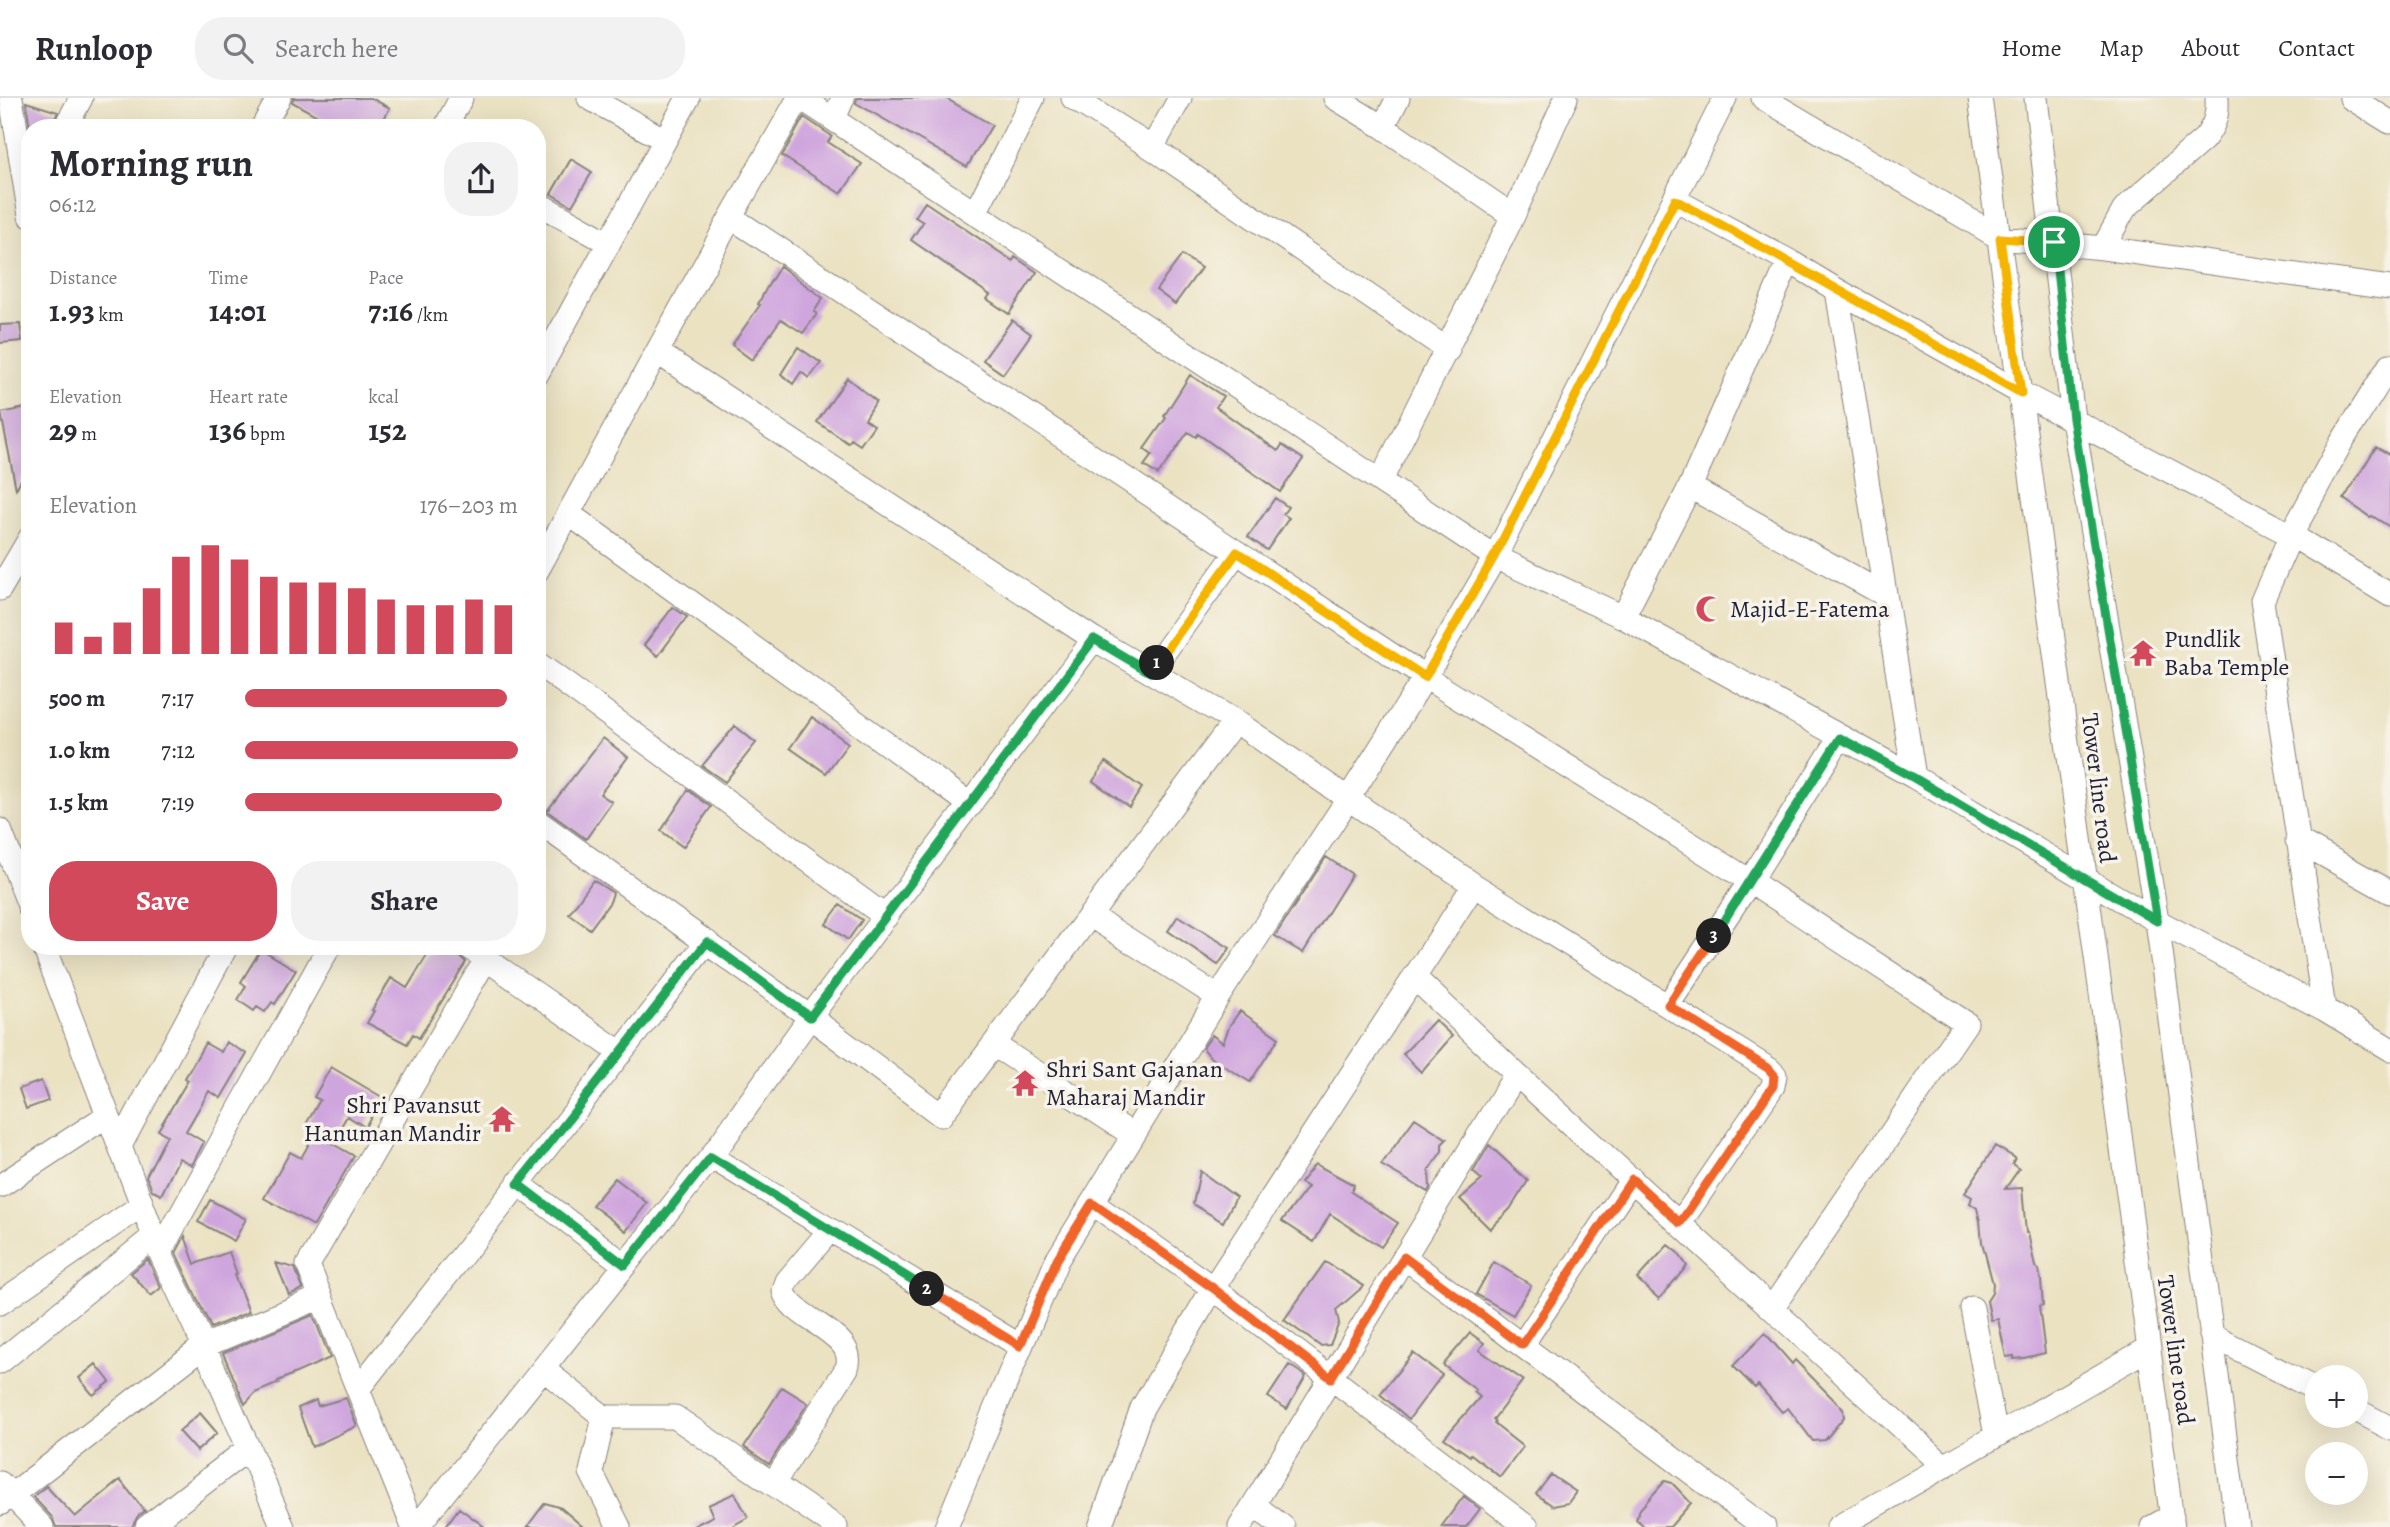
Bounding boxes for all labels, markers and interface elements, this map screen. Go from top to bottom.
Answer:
search box [195,17,685,80]
text: Runloop [35,26,153,71]
icon: search [219,29,257,67]
text: Search here [275,31,398,66]
text: Home [2001,32,2062,64]
text: Map [2100,32,2144,64]
text: About [2182,32,2240,64]
text: Contact [2278,32,2355,64]
text: Morning run [49,137,253,189]
button: share [444,142,518,216]
text: 06:12 [49,189,96,220]
pin [2024,212,2084,272]
icon: arrive [2035,223,2073,261]
text: Distance [49,265,117,291]
text: Time [209,265,248,291]
text: Pace [368,265,404,291]
text: 1.93 [49,291,95,331]
text: 14:01 [209,291,266,331]
text: 7:16 [368,291,413,331]
text: km [95,302,124,328]
text: /km [413,302,448,328]
text: Elevation [49,384,122,410]
text: Heart rate [209,384,288,410]
text: kcal [368,384,399,410]
text: 29 [49,410,77,450]
text: 136 [209,410,246,450]
text: 152 [368,410,406,450]
text: m [77,421,97,447]
text: bpm [246,421,286,447]
text: Elevation [49,490,137,521]
text: 176–203 m [419,490,518,521]
place label: Majid-E-Fatema [1730,593,1890,625]
mosque icon: Majid-E-Fatema [1694,594,1724,624]
place label: Pundlik Baba Temple [2164,623,2289,683]
temple icon: Pundlik Baba Temple [2128,638,2158,668]
pin: 1 [1140,646,1174,680]
text: 1 [1153,649,1160,675]
text: 500 m [49,683,105,714]
text: 7:17 [161,683,194,714]
street label: Tower line road [2074,711,2124,865]
text: 1.0 km [49,735,110,766]
text: 7:12 [161,735,195,766]
text: 1.5 km [49,787,109,818]
text: 7:19 [161,787,194,818]
button: Save [49,861,277,941]
button: Share [291,861,518,941]
pin: 3 [1696,918,1732,954]
text: 3 [1709,922,1718,948]
place label: Shri Sant Gajanan Maharaj Mandir [1046,1053,1223,1113]
temple icon: Shri Sant Gajanan Maharaj Mandir [1010,1068,1040,1098]
place label: Shri Pavansut Hanuman Mandir [304,1089,481,1149]
temple icon: Shri Pavansut Hanuman Mandir [487,1104,517,1134]
pin: 2 [909,1272,944,1306]
street label: Tower line road [2150,1273,2202,1427]
text: 2 [922,1275,931,1301]
map controls [2305,1365,2368,1505]
button: + [2305,1365,2368,1428]
button: − [2305,1442,2368,1505]

